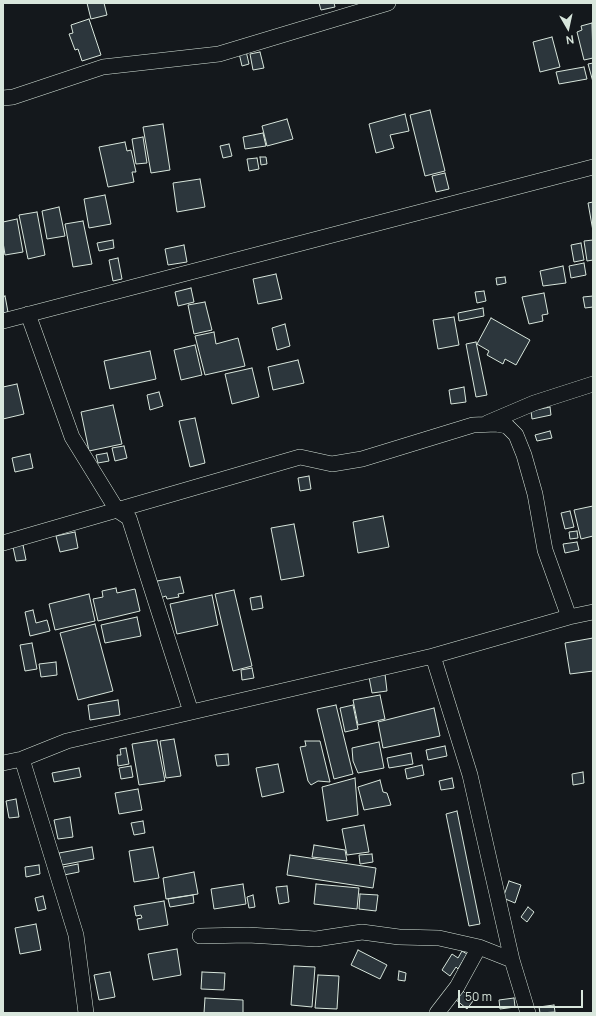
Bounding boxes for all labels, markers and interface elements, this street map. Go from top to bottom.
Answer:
north arrow [548,8,588,48]
text: N [565,32,575,48]
scale bar [460,982,585,1008]
text: 50 m [465,988,492,1005]

